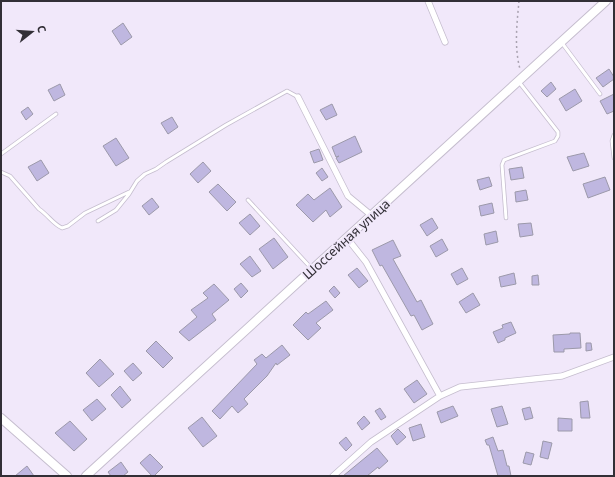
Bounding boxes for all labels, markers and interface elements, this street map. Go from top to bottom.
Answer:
north arrow [12,12,52,52]
text: С [34,23,50,35]
street label: Шоссейная улица [298,195,394,283]

